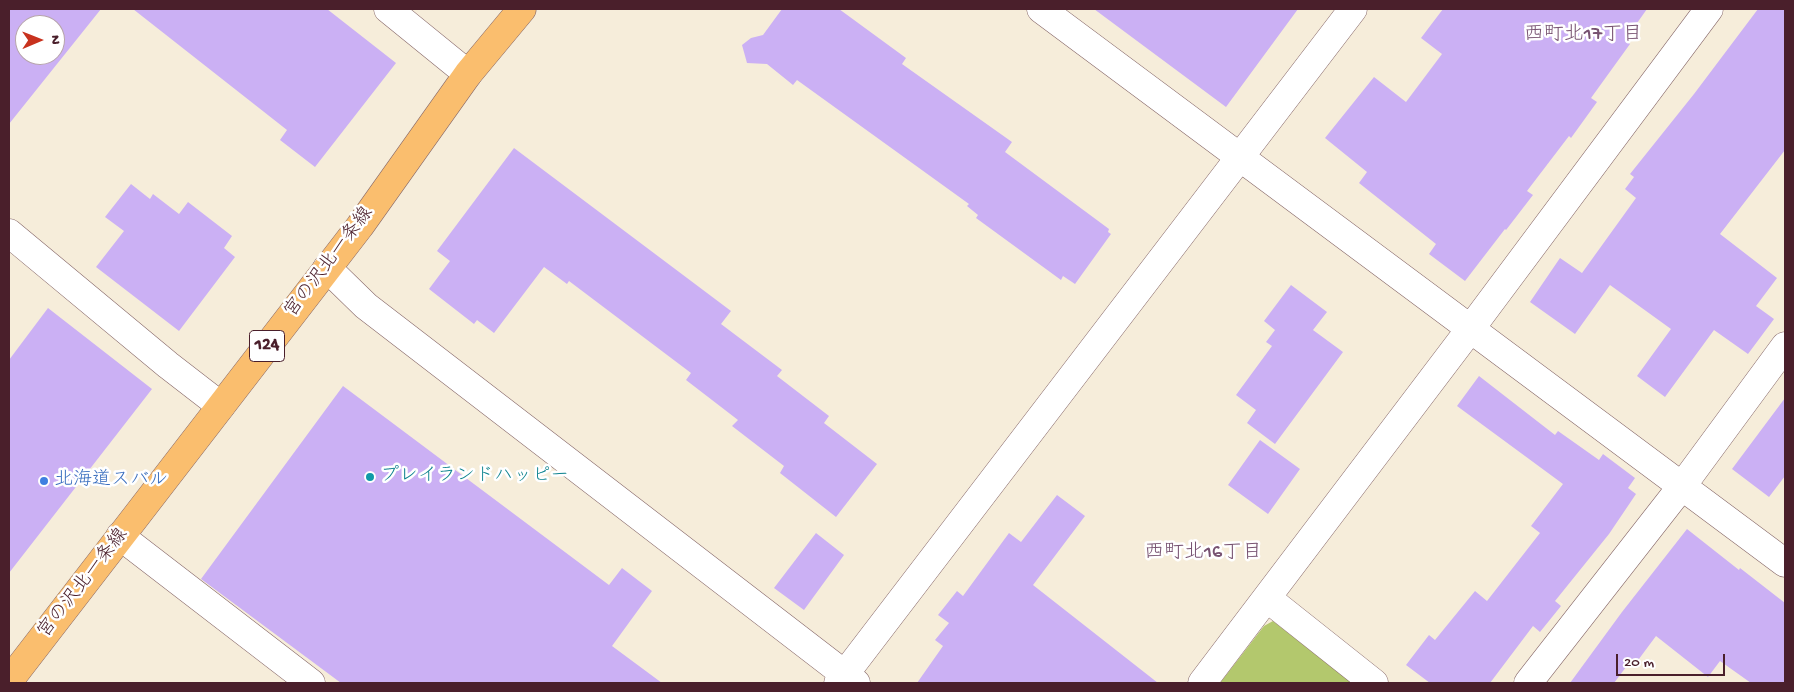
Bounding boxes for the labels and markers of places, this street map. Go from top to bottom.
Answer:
place label: プレイランドハッピー [380,466,569,488]
place label: 北海道スバル [54,470,168,492]
marker: プレイランドハッピー [364,471,376,483]
marker: 北海道スバル [38,475,50,487]

